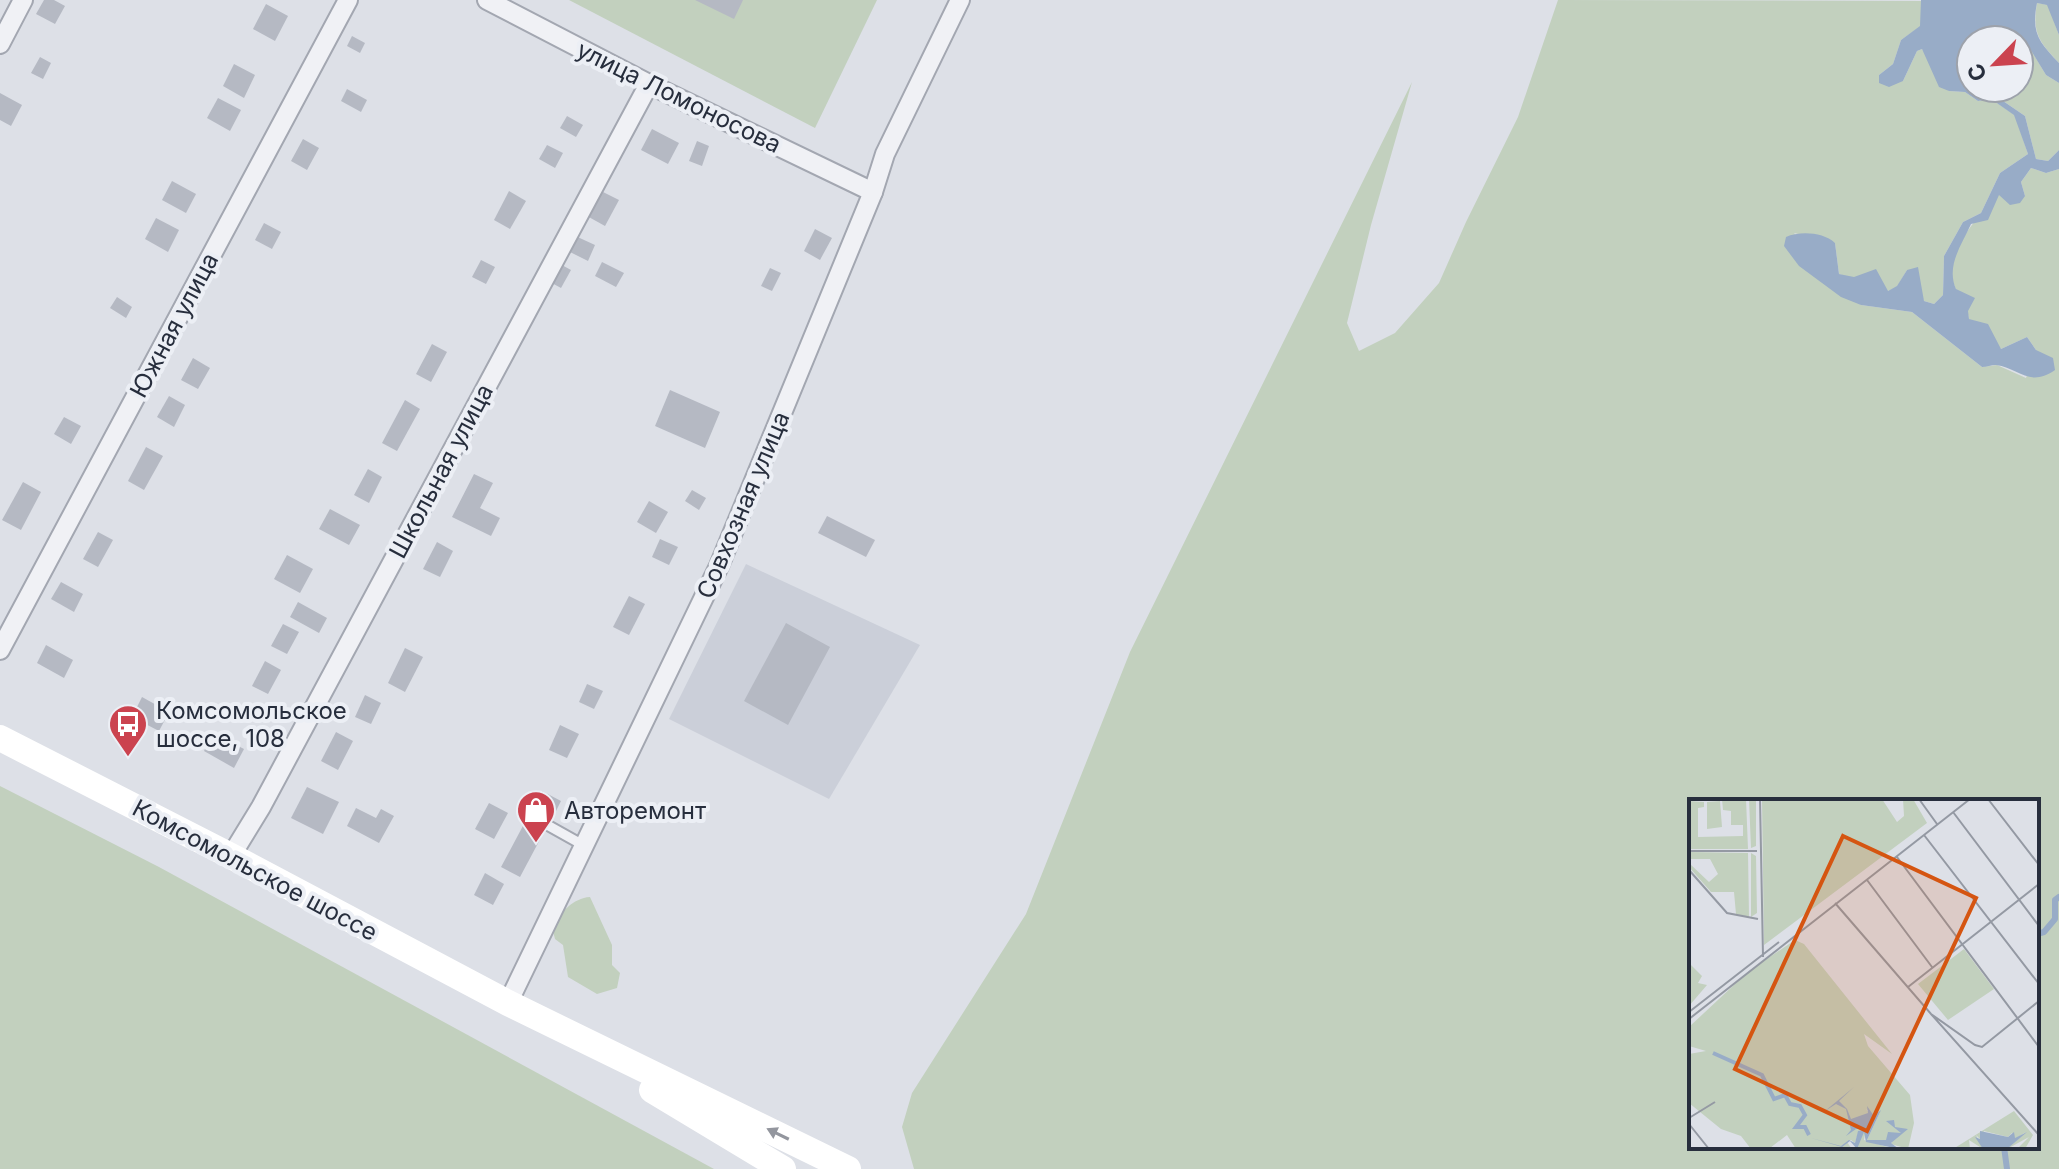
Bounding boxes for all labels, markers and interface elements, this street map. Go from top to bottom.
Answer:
north arrow [1955,24,2035,104]
street label: улица Ломоносова [572,35,786,159]
text: С [1962,60,1992,85]
street label: Южная улица [124,248,224,402]
street label: Школьная улица [383,379,499,563]
street label: Совхозная улица [691,407,795,603]
place label: Комсомольское шоссе, 108 [156,696,347,753]
bus stop icon: Комсомольское шоссе, 108 [107,703,149,758]
shop icon: Авторемонт [515,789,557,844]
street label: Комсомольское шоссе [128,793,382,947]
place label: Авторемонт [564,796,706,825]
inset map [1689,799,2039,1149]
one-way arrow [767,1127,790,1141]

